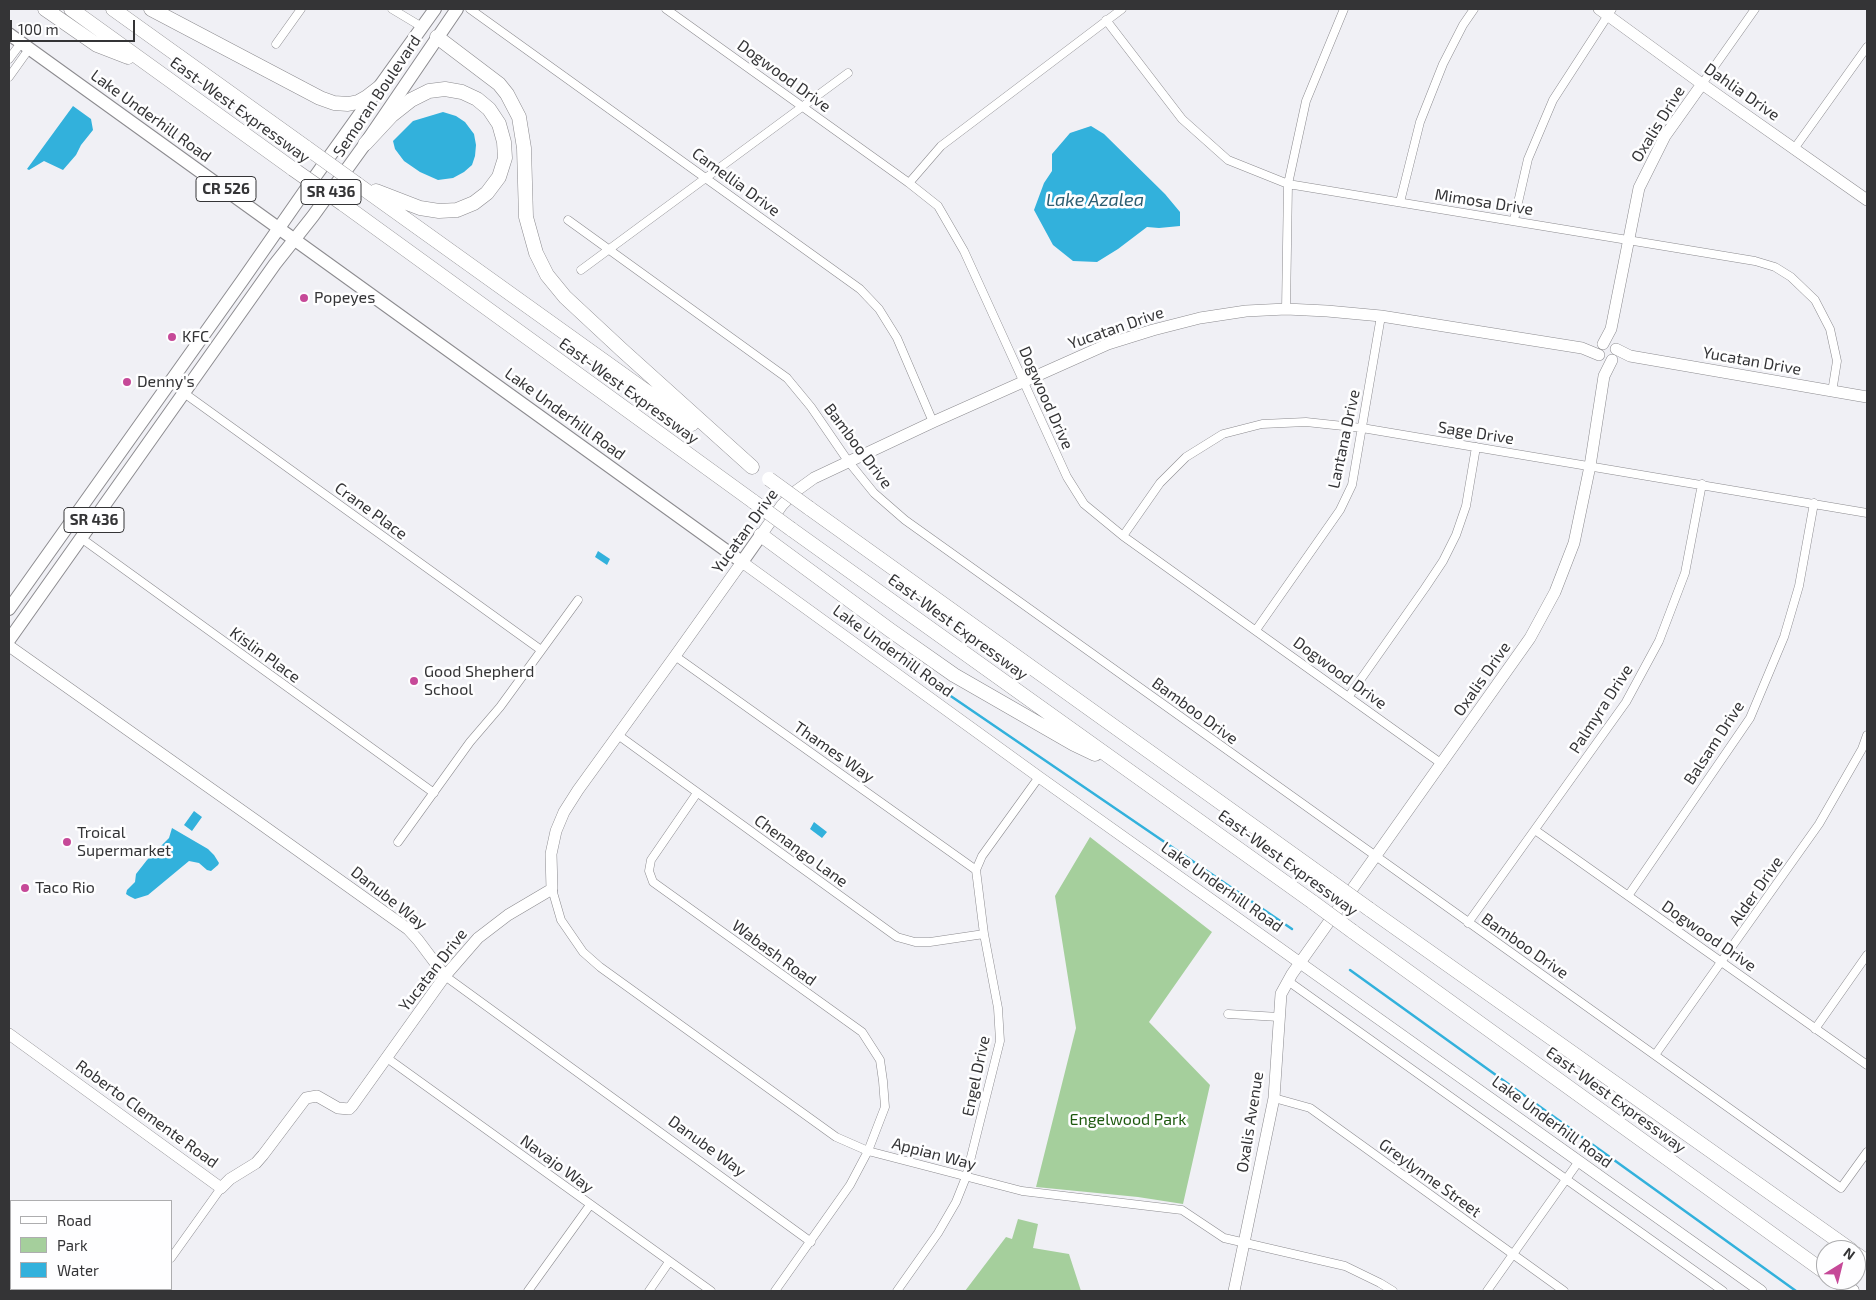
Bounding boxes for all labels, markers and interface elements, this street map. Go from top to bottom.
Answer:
scale bar [12,10,138,42]
text: 100 m [18,20,59,38]
street label: Semoran Boulevard [329,31,425,161]
street label: Dogwood Drive [734,36,834,116]
street label: East-West Expressway [166,53,314,167]
street label: Dahlia Drive [1701,59,1783,125]
street label: Lake Underhill Road [87,66,215,166]
street label: Oxalis Drive [1627,82,1689,166]
street label: Camellia Drive [688,144,784,220]
road number: CR 526 [196,176,256,202]
road number: SR 436 [301,180,361,204]
street label: Mimosa Drive [1433,185,1535,219]
water label: Lake Azalea [1046,189,1144,211]
place label: Popeyes [314,288,375,308]
marker: Popeyes [298,292,310,304]
street label: Yucatan Drive [1066,303,1166,353]
place label: KFC [182,327,209,347]
marker: KFC [166,331,178,343]
street label: East-West Expressway [555,334,703,448]
street label: Yucatan Drive [1701,343,1803,379]
street label: Dogwood Drive [1015,344,1077,452]
street label: Lake Underhill Road [501,364,629,464]
place label: Denny's [137,372,195,392]
marker: Denny's [121,376,133,388]
street label: Lantana Drive [1324,388,1364,490]
street label: Bamboo Drive [820,400,896,492]
street label: Sage Drive [1437,418,1515,448]
street label: Crane Place [331,478,411,544]
street label: Yucatan Drive [708,485,782,577]
road number: SR 436 [64,508,124,532]
street label: East-West Expressway [884,570,1032,684]
street label: Lake Underhill Road [829,601,957,701]
street label: Kislin Place [226,623,304,687]
street label: Dogwood Drive [1290,633,1390,713]
street label: Oxalis Drive [1449,638,1515,720]
street label: Palmyra Drive [1565,661,1637,757]
place label: Good Shepherd School [424,662,534,700]
street label: Bamboo Drive [1148,673,1242,749]
marker: Good Shepherd School [408,675,420,687]
street label: Balsam Drive [1680,698,1748,788]
street label: Thames Way [790,717,878,787]
street label: East-West Expressway [1214,806,1362,920]
street label: Chenango Lane [751,811,851,891]
place label: Troical Supermarket [77,823,171,861]
marker: Troical Supermarket [61,836,73,848]
street label: Lake Underhill Road [1157,838,1287,936]
street label: Alder Drive [1725,853,1787,929]
street label: Danube Way [347,862,431,934]
place label: Taco Rio [35,878,95,898]
marker: Taco Rio [19,882,31,894]
street label: Dogwood Drive [1658,896,1760,976]
street label: Bamboo Drive [1478,909,1572,983]
street label: Wabash Road [728,916,820,990]
street label: Yucatan Drive [395,925,471,1015]
street label: Engel Drive [958,1034,994,1118]
street label: East-West Expressway [1542,1043,1690,1157]
street label: Roberto Clemente Road [72,1056,222,1172]
street label: Oxalis Avenue [1233,1070,1267,1174]
street label: Lake Underhill Road [1488,1072,1616,1172]
park label: Engelwood Park [1069,1110,1187,1130]
street label: Danube Way [664,1111,750,1181]
street label: Navajo Way [517,1131,597,1197]
street label: Appian Way [890,1134,978,1174]
street label: Greylynne Street [1375,1135,1485,1221]
legend [10,1200,172,1290]
text: Road [57,1211,92,1229]
text: Park [57,1236,88,1254]
north arrow [1816,1240,1866,1290]
text: N [1840,1243,1859,1263]
text: Water [57,1261,99,1279]

